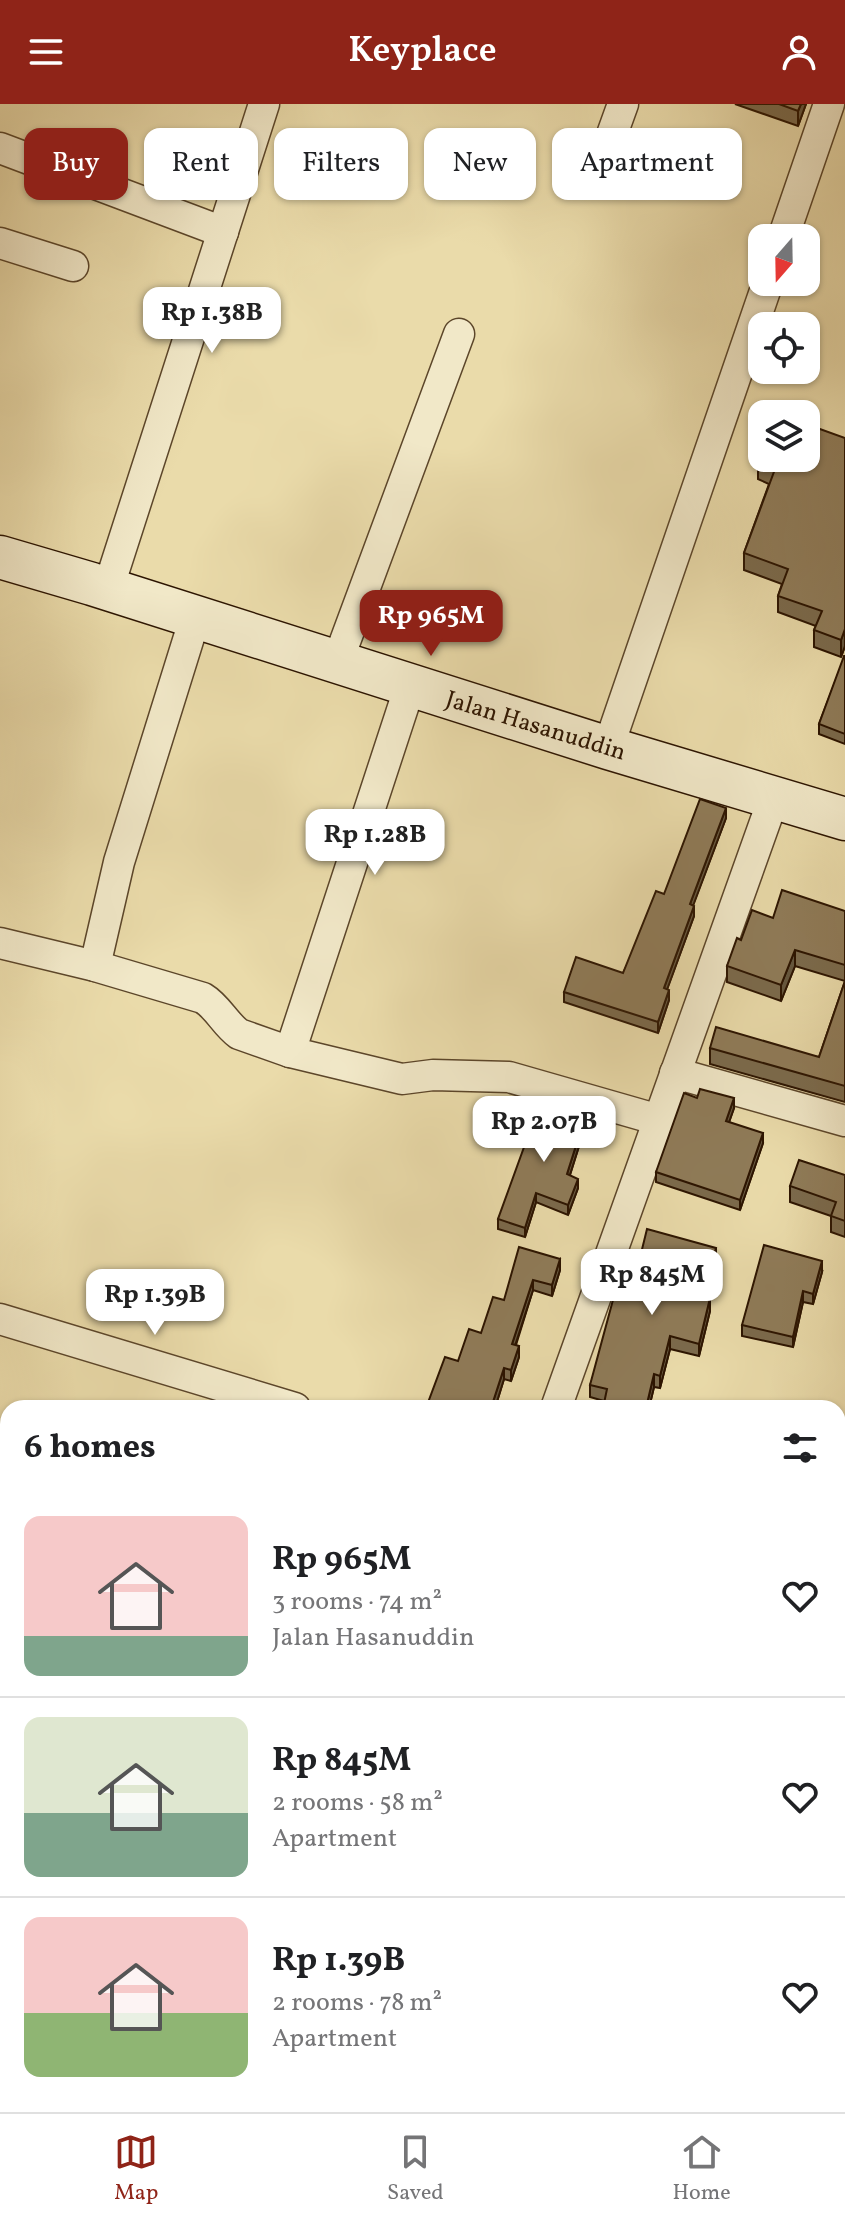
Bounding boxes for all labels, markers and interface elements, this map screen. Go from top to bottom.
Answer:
text: Keyplace [348,27,497,77]
icon: menu [24,30,68,74]
icon: person [777,30,821,74]
chip: Buy [24,128,128,200]
chip: Rent [144,128,258,200]
chip: Filters [274,128,408,200]
chip: New [424,128,536,200]
chip: Apartment [552,128,742,200]
north arrow [748,224,820,296]
map controls [748,224,820,472]
pin: Rp 1.38B [129,287,295,355]
text: Rp 1.38B [161,295,263,331]
button: locate [748,312,820,384]
button: layers [748,400,820,472]
pin: Rp 965M [357,590,505,658]
text: Rp 965M [378,598,484,634]
street label: Jalan Hasanuddin [441,683,630,770]
pin: Rp 1.28B [292,809,458,877]
text: Rp 1.28B [324,817,426,853]
pin: Rp 2.07B [461,1096,627,1164]
text: Rp 2.07B [491,1104,597,1140]
pin: Rp 845M [578,1249,726,1317]
text: Rp 845M [599,1257,705,1293]
pin: Rp 1.39B [72,1269,238,1337]
text: Rp 1.39B [104,1277,206,1313]
text: 6 homes [24,1425,156,1472]
icon: filters [778,1426,822,1470]
text: Rp 965M [272,1537,411,1584]
icon: home [88,1548,184,1644]
icon: heart [778,1574,822,1618]
text: 3 rooms · 74 m² [272,1584,442,1620]
text: Jalan Hasanuddin [272,1620,474,1656]
text: Rp 845M [272,1738,411,1785]
icon: home [88,1749,184,1845]
icon: heart [778,1775,822,1819]
text: 2 rooms · 58 m² [272,1785,443,1821]
text: Apartment [272,1821,397,1857]
text: Rp 1.39B [272,1938,405,1985]
icon: home [88,1949,184,2045]
icon: heart [778,1975,822,2019]
text: 2 rooms · 78 m² [272,1985,442,2021]
text: Apartment [272,2021,397,2057]
tab: Map [114,2130,158,2209]
tab: Saved [387,2130,444,2209]
tab: Home [672,2130,731,2209]

